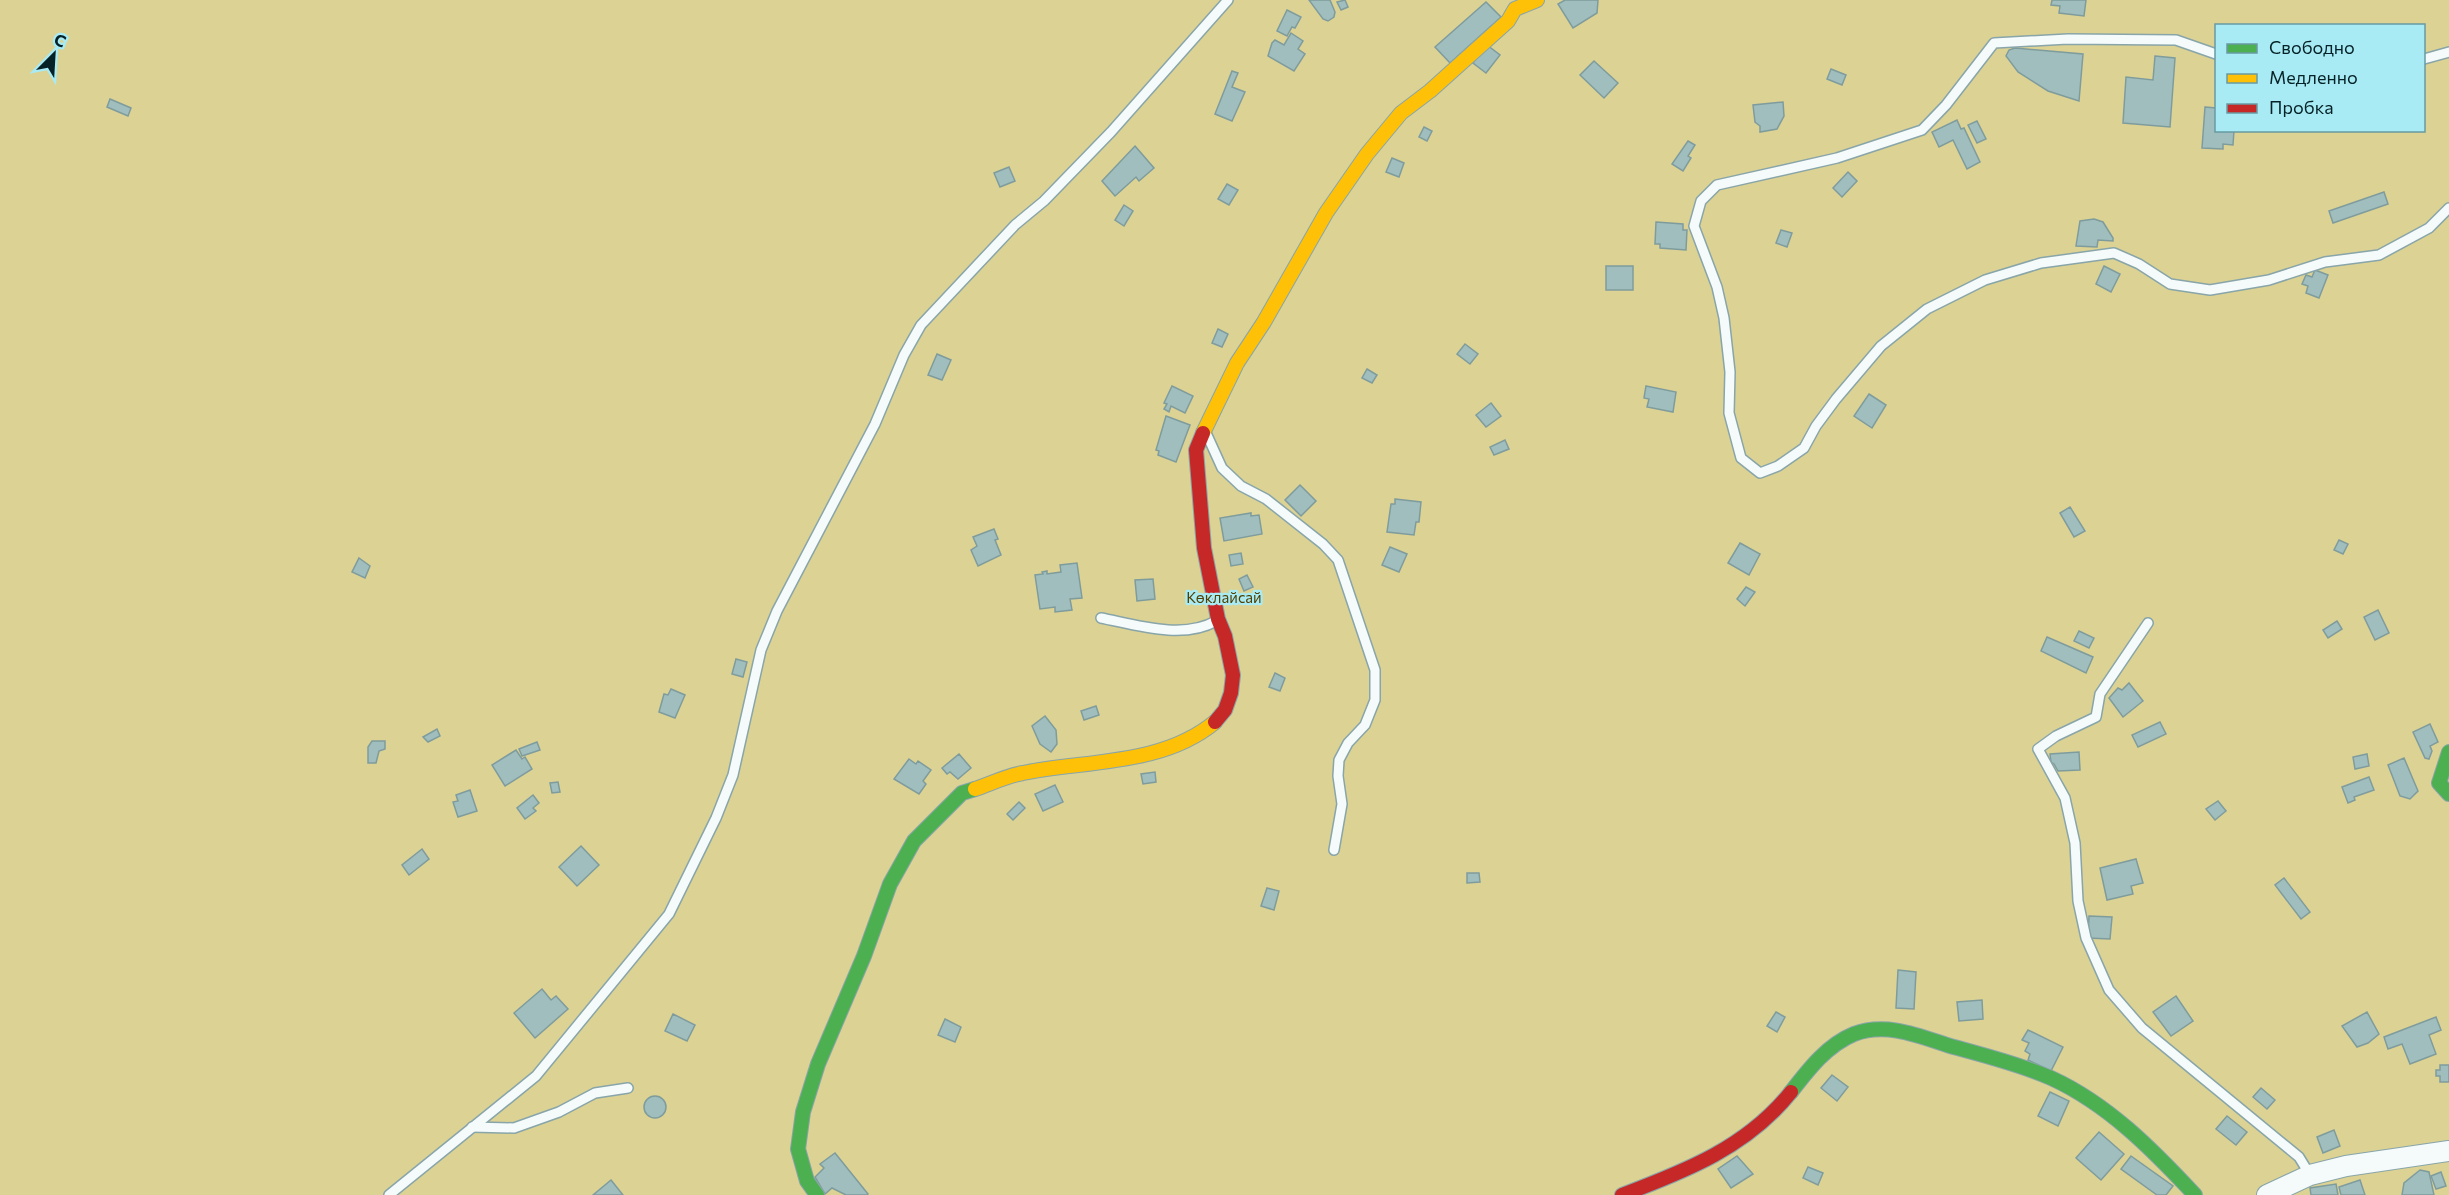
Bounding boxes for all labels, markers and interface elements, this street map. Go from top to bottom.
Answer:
north arrow [24,24,84,84]
legend [2215,24,2425,132]
text: С [51,29,69,51]
text: Свободно [2269,36,2355,58]
text: Медленно [2269,66,2358,88]
text: Пробка [2269,96,2334,118]
park label: Көклайсай [1186,588,1262,606]

